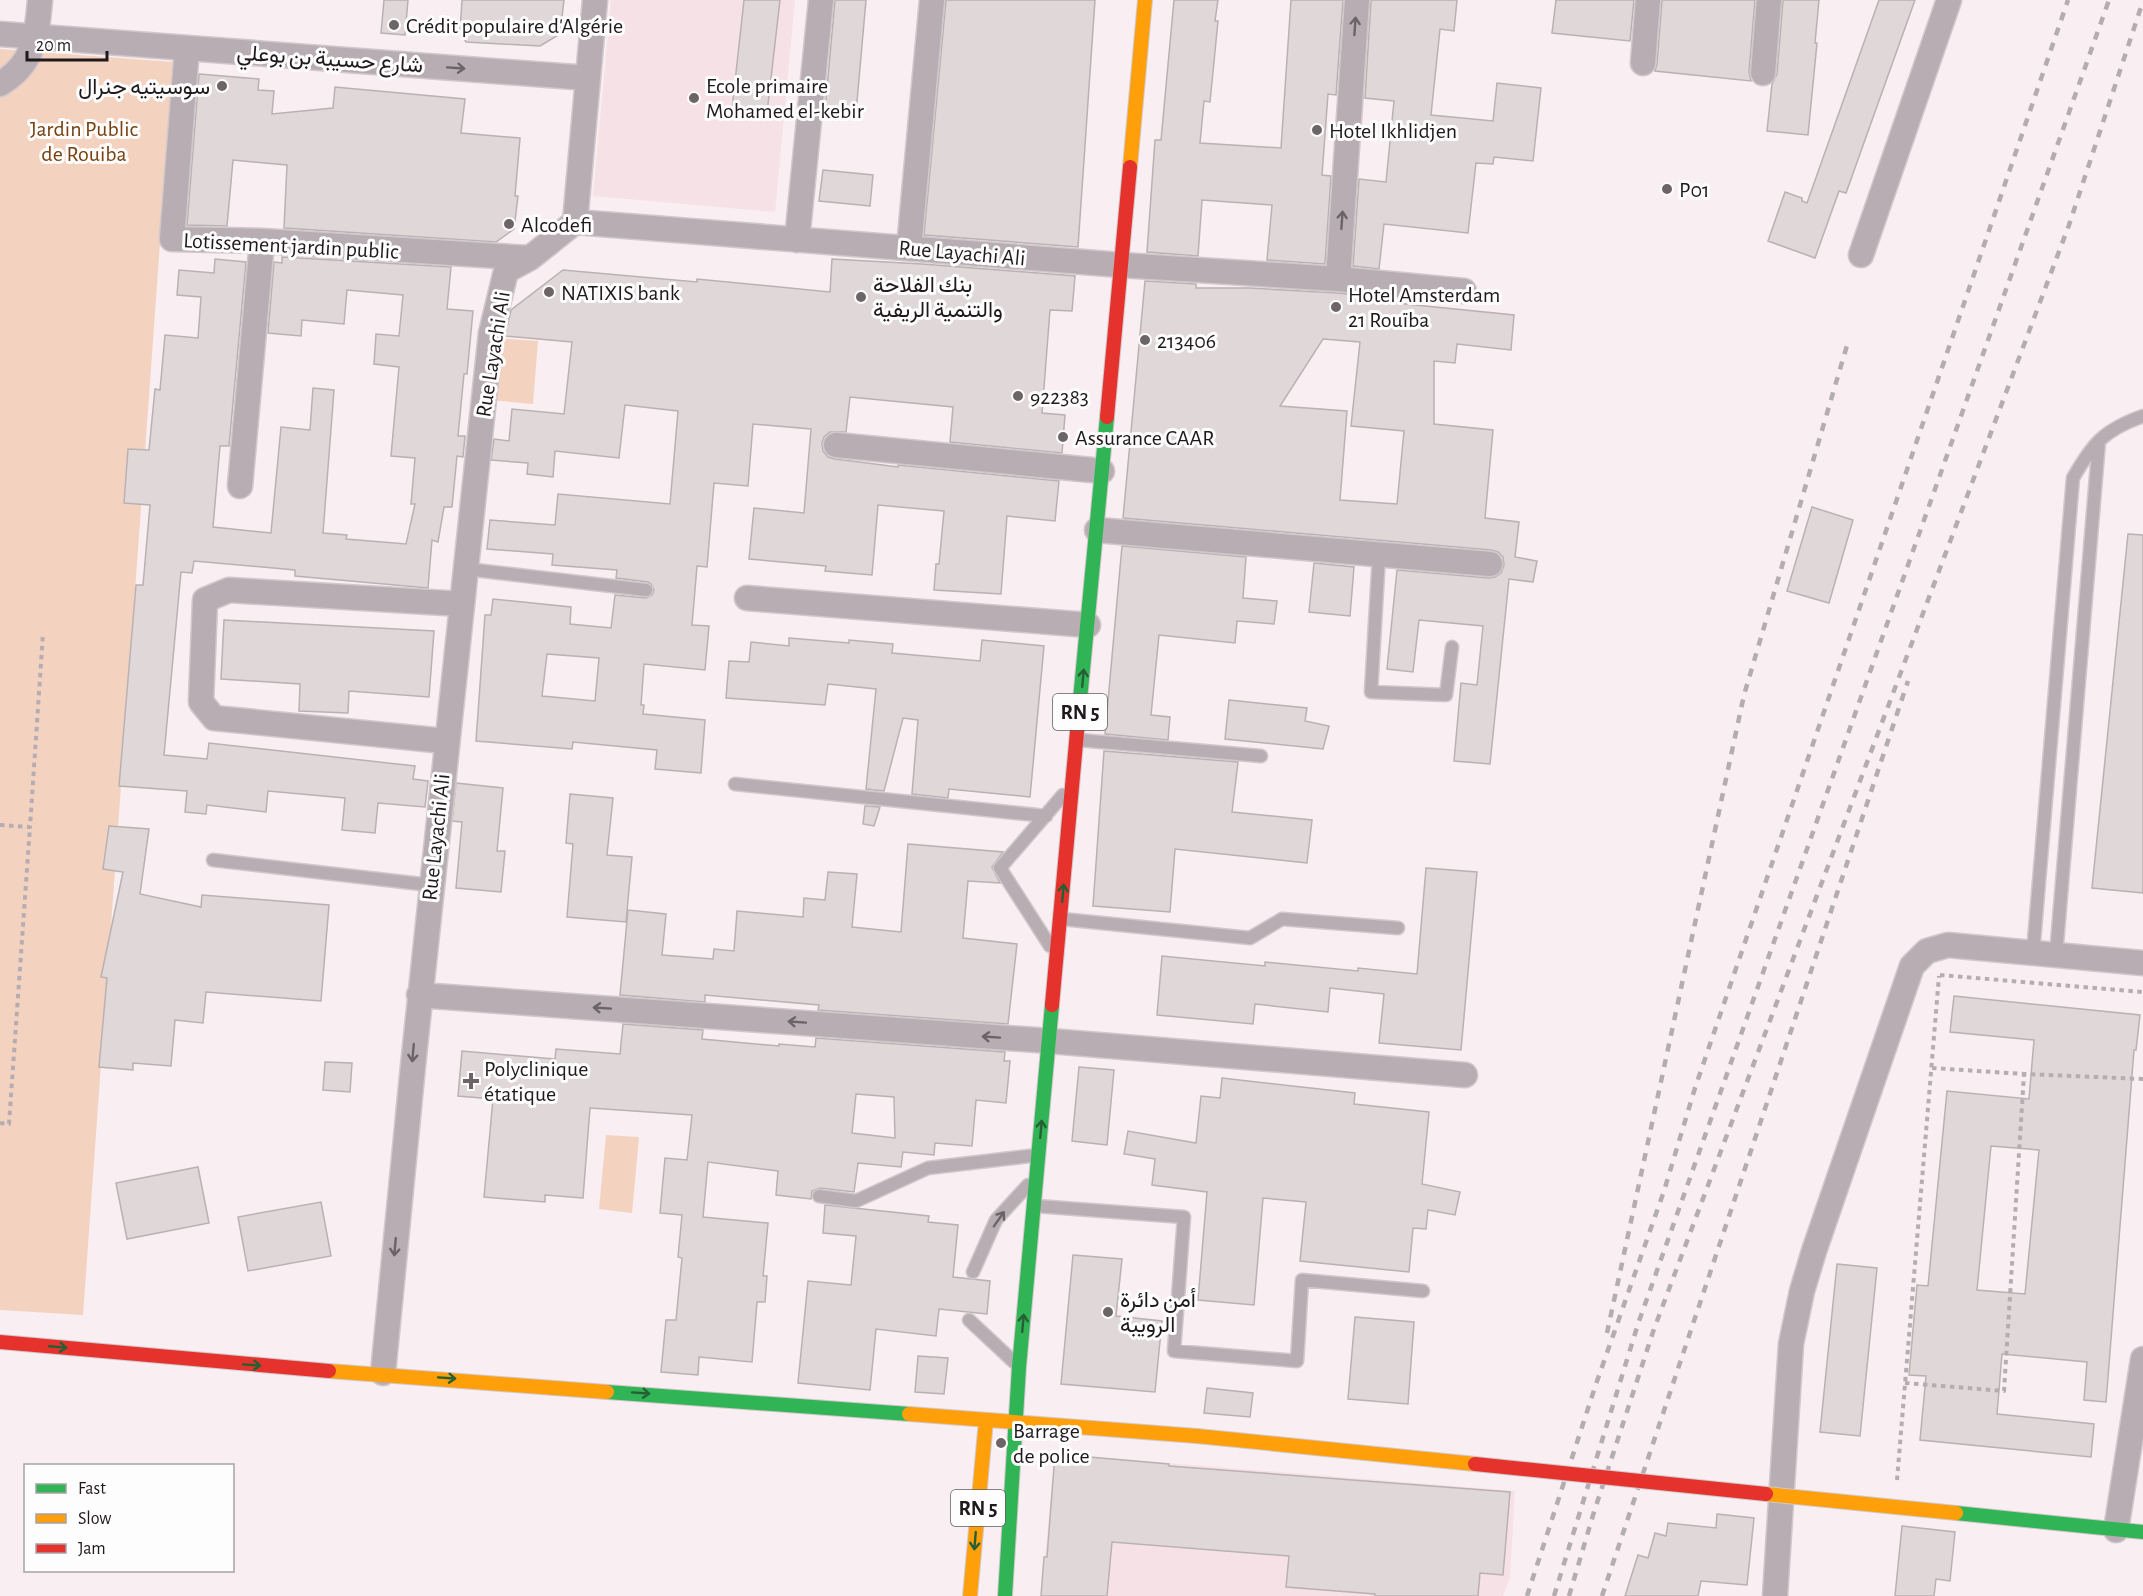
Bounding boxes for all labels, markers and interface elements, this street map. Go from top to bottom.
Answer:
place label: Crédit populaire d'Algérie [406,15,623,37]
one-way arrow [1350,16,1361,36]
marker: Crédit populaire d'Algérie [387,18,401,32]
scale bar [27,24,106,62]
text: 20 m [36,37,71,55]
street label: شارع حسيبة بن بوعلي [235,42,424,83]
one-way arrow [446,63,466,74]
place label: Ecole primaire Mohamed el-kebir [706,75,864,122]
place label: سوسيتيه جنرال [78,76,210,100]
marker: سوسيتيه جنرال [215,79,229,93]
marker: Ecole primaire Mohamed el-kebir [687,91,701,105]
park label: Jardin Public de Rouiba [30,118,139,165]
place label: Hotel Ikhlidjen [1329,120,1457,142]
marker: Hotel Ikhlidjen [1310,123,1324,137]
place label: P01 [1679,179,1710,201]
marker: P01 [1660,182,1674,196]
one-way arrow [1336,211,1347,231]
place label: Alcodefi [521,214,592,236]
marker: Alcodefi [502,217,516,231]
street label: Lotissement jardin public [183,229,400,263]
street label: Rue Layachi Ali [898,236,1026,270]
place label: بنك الفلاحة والتنمية الريفية [873,274,1003,323]
place label: NATIXIS bank [561,282,680,304]
place label: Hotel Amsterdam 21 Rouïba [1348,284,1500,331]
marker: NATIXIS bank [542,285,556,299]
street label: Rue Layachi Ali [472,290,514,419]
marker: بنك الفلاحة والتنمية الريفية [854,290,868,304]
marker: Hotel Amsterdam 21 Rouïba [1329,300,1343,314]
place label: 213406 [1157,330,1216,352]
marker: 213406 [1138,333,1152,347]
place label: 922383 [1030,386,1089,408]
marker: 922383 [1011,389,1025,403]
place label: Assurance CAAR [1075,427,1215,449]
marker: Assurance CAAR [1056,430,1070,444]
one-way arrow [1078,669,1089,688]
road number: RN 5 [1053,694,1107,730]
street label: Rue Layachi Ali [418,773,454,902]
one-way arrow [1058,884,1069,904]
one-way arrow [593,1003,613,1014]
one-way arrow [787,1017,807,1028]
one-way arrow [982,1031,1002,1042]
one-way arrow [407,1043,418,1063]
place label: Polyclinique étatique [484,1058,588,1105]
marker: Polyclinique étatique [462,1072,480,1090]
one-way arrow [1036,1120,1047,1140]
one-way arrow [993,1212,1005,1228]
one-way arrow [389,1237,400,1257]
place label: أمن دائرة الرويبة [1120,1288,1196,1338]
marker: أمن دائرة الرويبة [1101,1305,1115,1319]
one-way arrow [1018,1314,1029,1334]
one-way arrow [48,1342,68,1353]
one-way arrow [242,1359,262,1370]
one-way arrow [437,1373,456,1384]
one-way arrow [631,1388,651,1399]
place label: Barrage de police [1013,1420,1090,1467]
marker: Barrage de police [994,1436,1008,1450]
legend [24,1464,234,1572]
text: Fast [78,1480,106,1498]
road number: RN 5 [951,1490,1005,1526]
text: Slow [78,1510,111,1528]
one-way arrow [969,1530,980,1550]
text: Jam [78,1540,106,1558]

